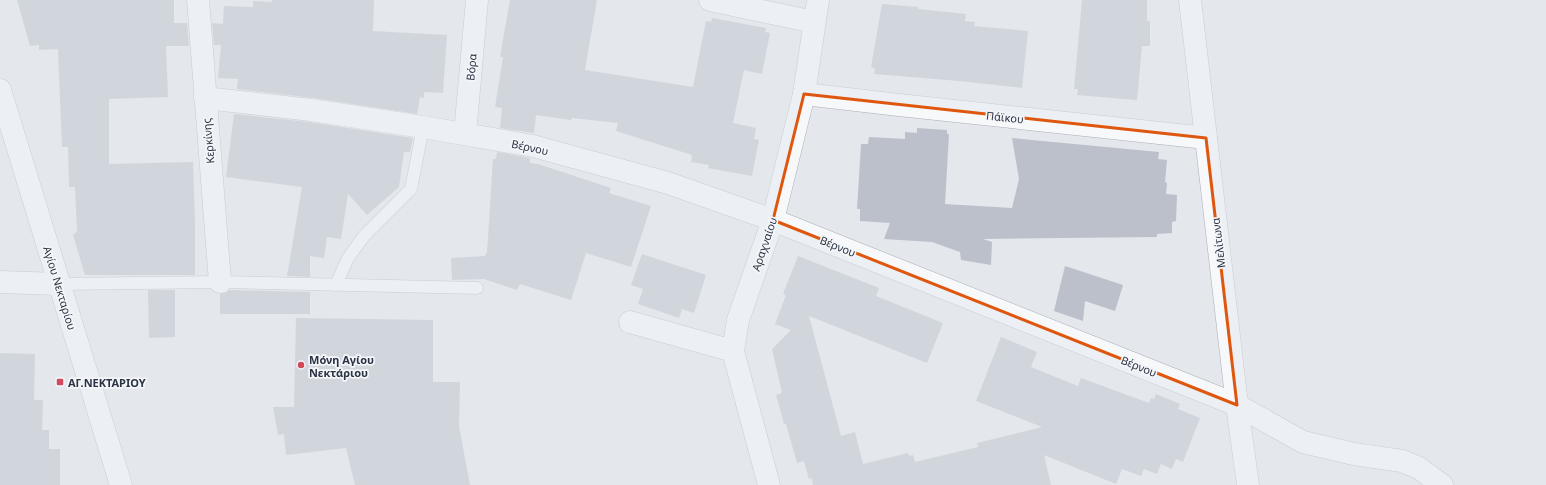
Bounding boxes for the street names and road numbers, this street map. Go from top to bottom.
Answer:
street label: Βόρα [462,53,480,81]
street label: Πάϊκου [985,108,1025,126]
street label: Κερκίνης [199,118,217,164]
street label: Βέρνου [510,136,550,158]
street label: Αραχναίου [748,215,780,273]
street label: Μελίτωνα [1207,217,1229,269]
street label: Βέρνου [818,232,858,260]
street label: Αγίου Νεκταρίου [40,244,80,332]
street label: Βέρνου [1119,352,1159,380]

